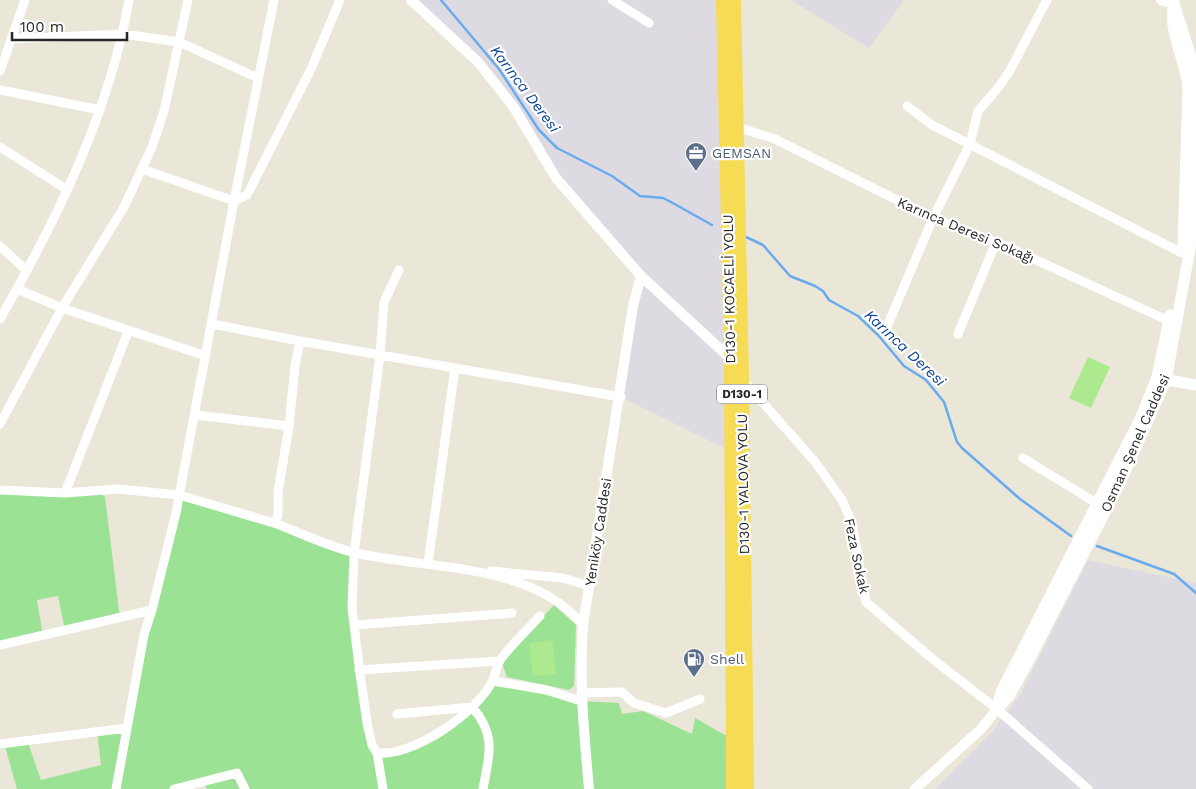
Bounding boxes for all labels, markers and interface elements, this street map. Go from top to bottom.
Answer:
scale bar [12,10,128,42]
text: 100 m [20,18,64,36]
water label: Karınca Deresi [487,42,564,137]
office icon: GEMSAN [684,141,708,172]
place label: GEMSAN [712,145,771,161]
street label: Karınca Deresi Sokağı [895,194,1037,266]
street label: D130-1 KOCAELİ YOLU [720,214,738,364]
water label: Karınca Deresi [861,306,950,391]
street label: Osman Şenel Caddesi [1097,372,1173,514]
road number: D130-1 [717,384,767,404]
street label: D130-1 YALOVA YOLU [734,414,752,554]
street label: Yeniköy Caddesi [582,477,614,587]
street label: Feza Sokak [841,517,873,595]
fuel station icon: Shell [682,647,706,678]
place label: Shell [710,651,745,667]

